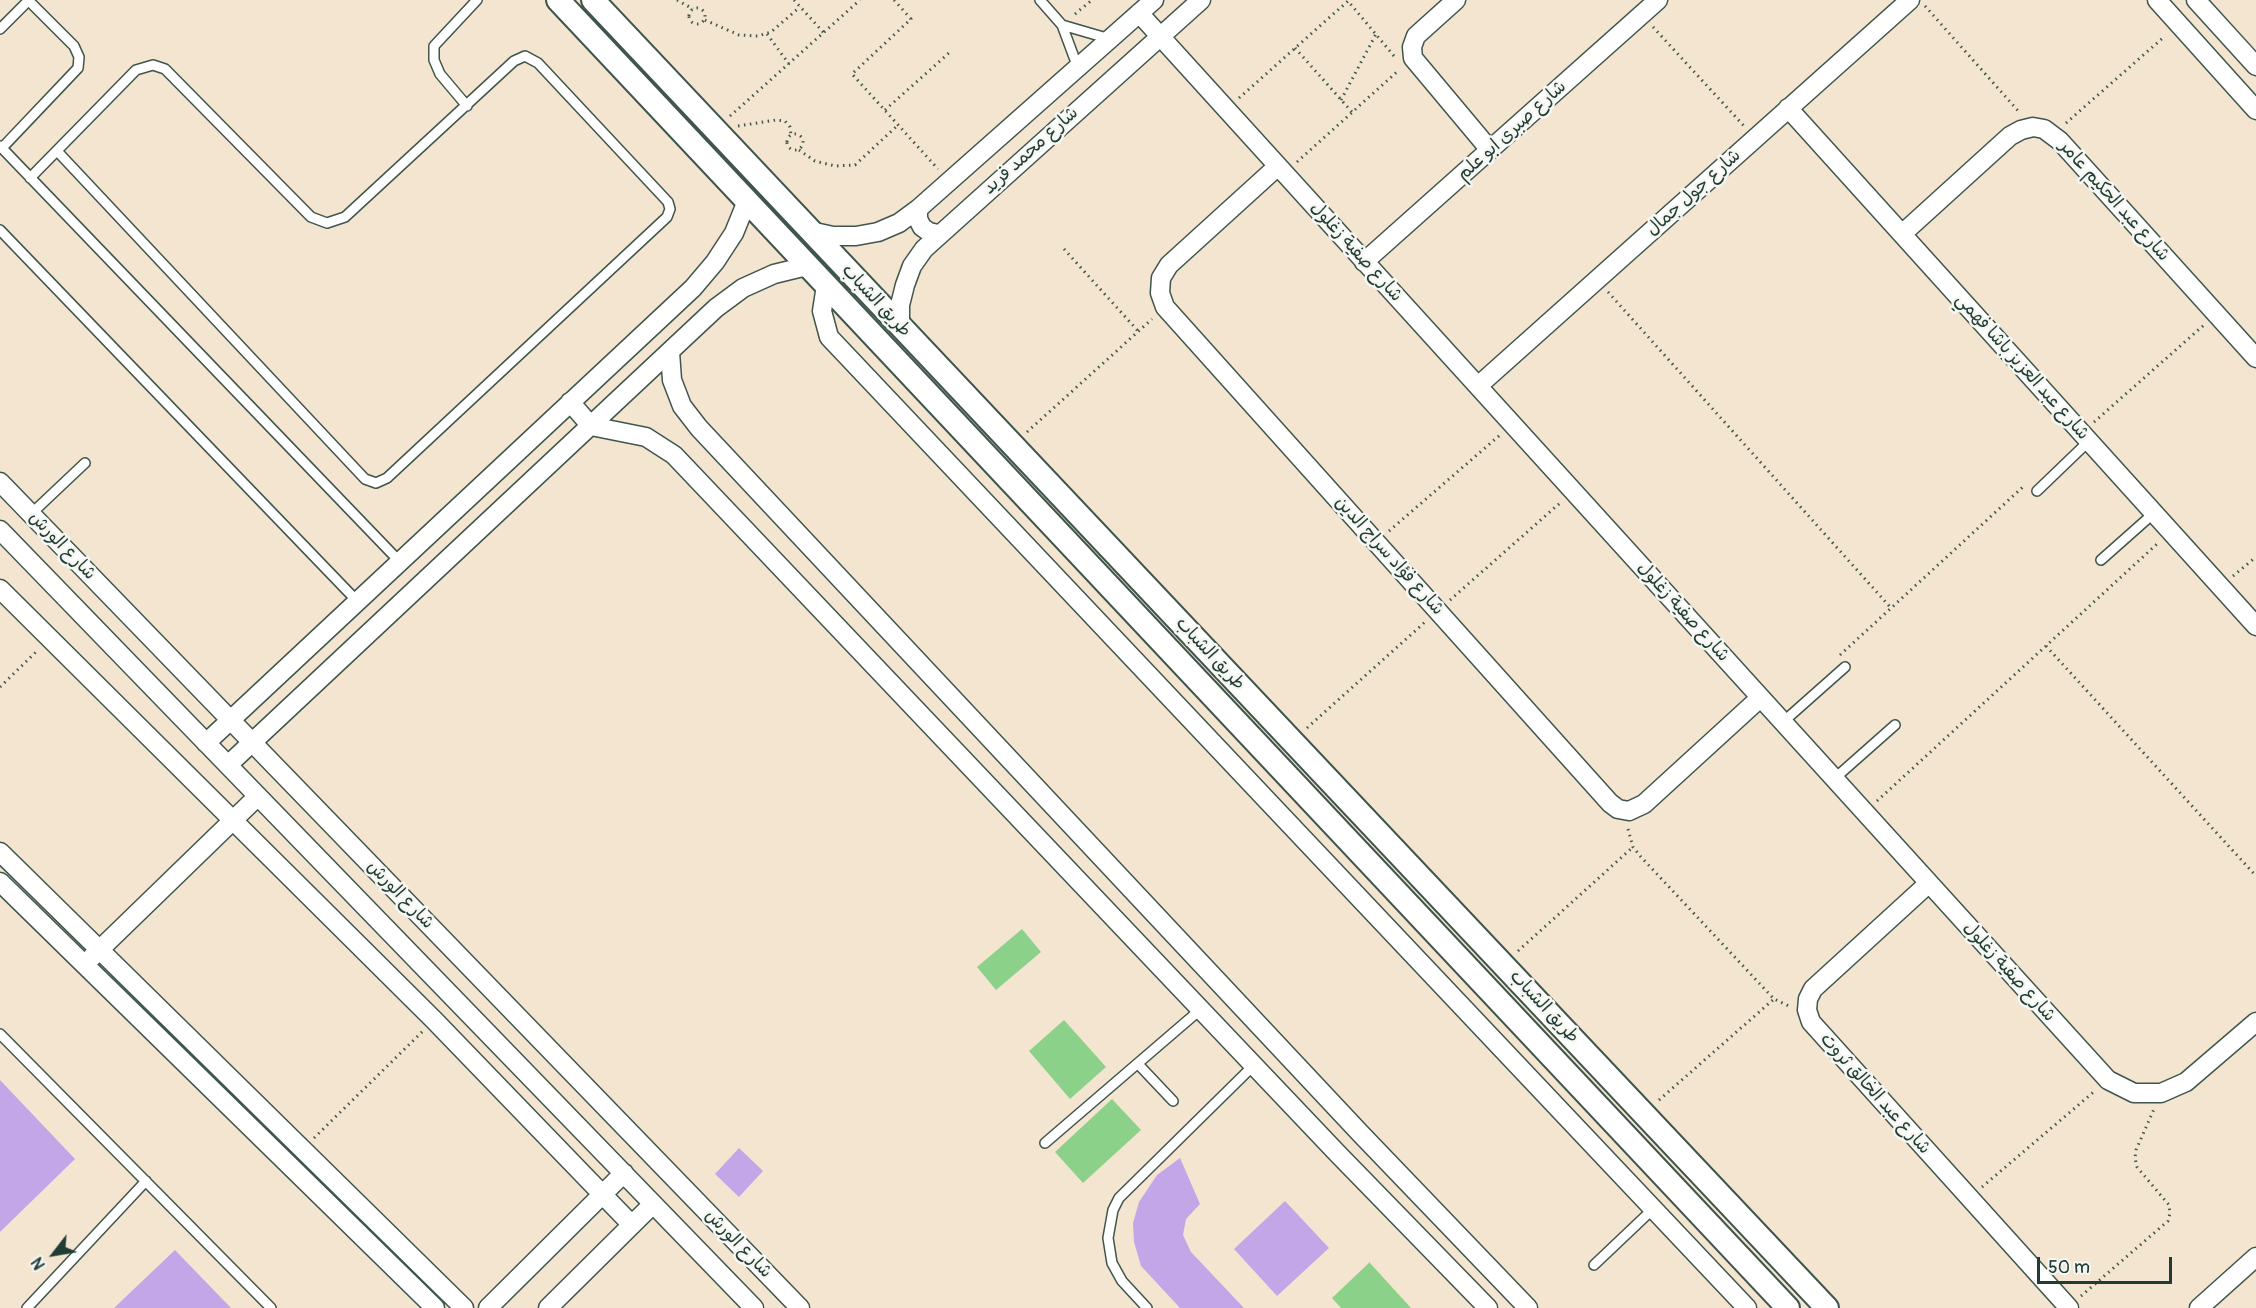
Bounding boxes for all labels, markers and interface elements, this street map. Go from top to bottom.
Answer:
street label: شارع صبرى ابو علم [1453,76,1571,186]
street label: شارع محمد فريد [979,103,1083,199]
street label: شارع عبد الحكيم عامر [2054,136,2174,266]
street label: شارع جول جمال [1642,145,1746,241]
street label: شارع صفية زغلول [1305,197,1407,307]
street label: طريق الشباب [837,260,915,342]
street label: شارع عبد العزيز باشا فهمي [1951,289,2093,445]
street label: شارع فؤاد سراج الدين [1330,492,1448,620]
street label: شارع الورش [24,507,100,585]
street label: شارع صفية زغلول [1632,557,1734,667]
street label: طريق الشباب [1171,613,1249,695]
street label: شارع الورش [362,856,438,934]
street label: شارع صفية زغلول [1958,917,2060,1027]
street label: طريق الشباب [1505,966,1583,1048]
street label: شارع عبد الخالق ثروت [1815,1029,1935,1159]
street label: شارع الورش [700,1205,776,1283]
north arrow [24,1224,84,1284]
scale bar [2040,1245,2175,1283]
text: N [27,1253,50,1273]
text: 50 m [2048,1256,2090,1279]

